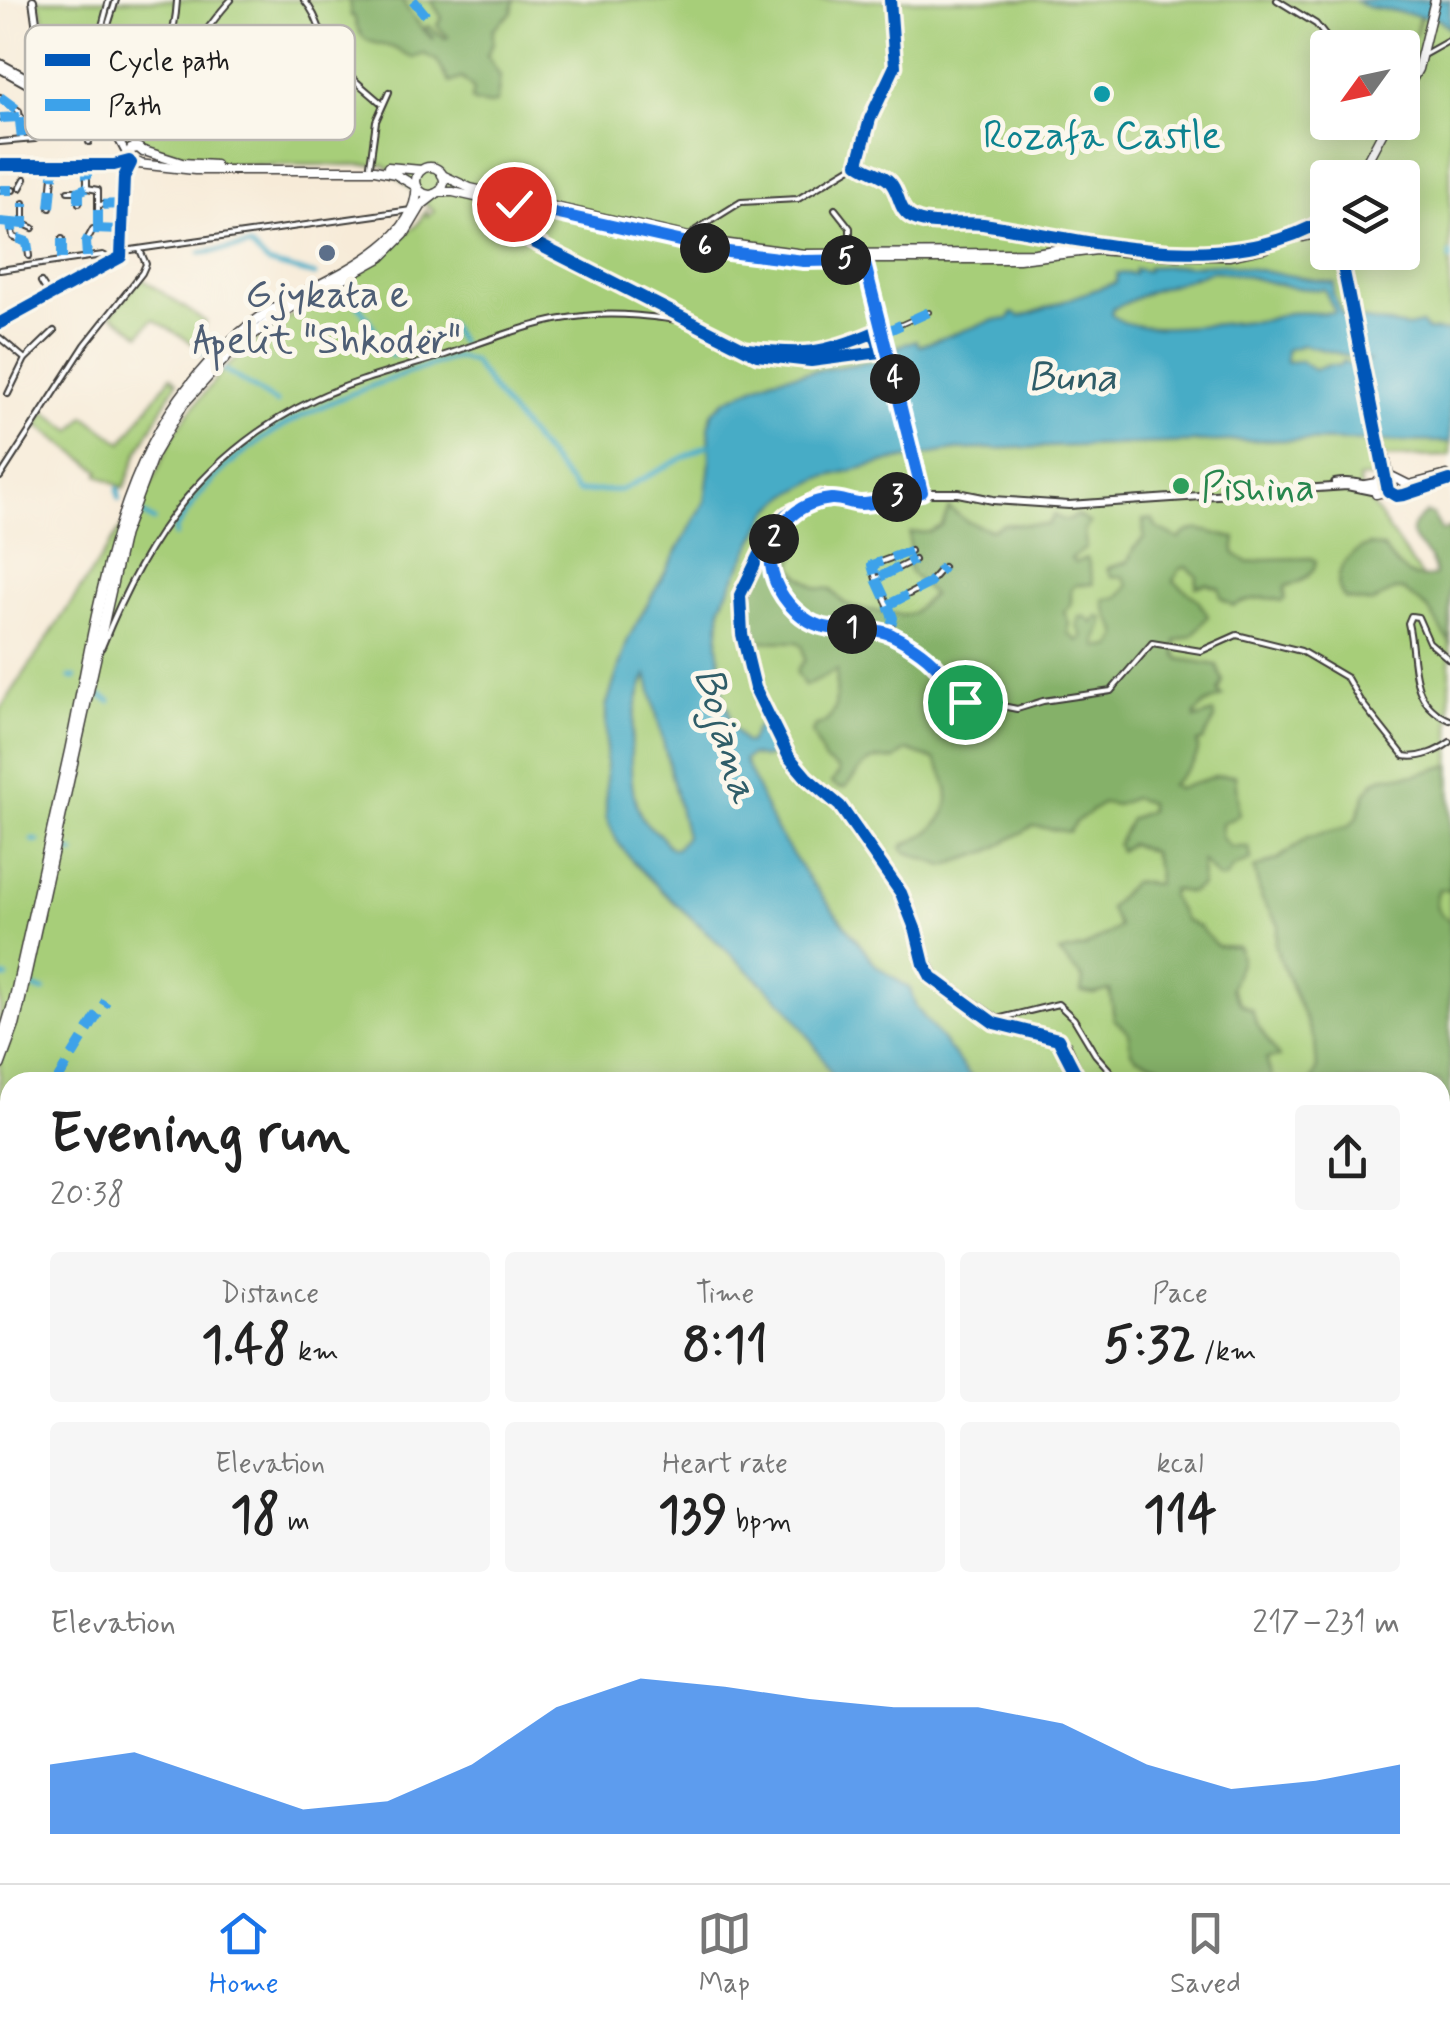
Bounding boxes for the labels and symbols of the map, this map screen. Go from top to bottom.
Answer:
legend [25,25,355,140]
north arrow [1310,30,1420,140]
text: Cycle path [108,44,230,81]
marker: Rozafa Castle [1091,83,1113,105]
text: Path [108,89,162,126]
place label: Rozafa Castle [983,111,1221,163]
pin [472,162,557,247]
pin: 6 [680,223,730,273]
pin: 5 [821,235,871,285]
marker: Gjykata e Apelit "Shkodër" [316,242,338,264]
place label: Gjykata e Apelit "Shkodër" [193,270,461,372]
water label: Buna [1027,351,1117,406]
pin: 4 [870,354,920,404]
place label: Pishina [1201,463,1315,515]
pin: 3 [872,472,922,522]
marker: Pishina [1170,475,1192,497]
pin: 2 [749,514,799,564]
pin: 1 [827,604,877,654]
pin [923,660,1008,745]
water label: Bojana [679,661,771,811]

